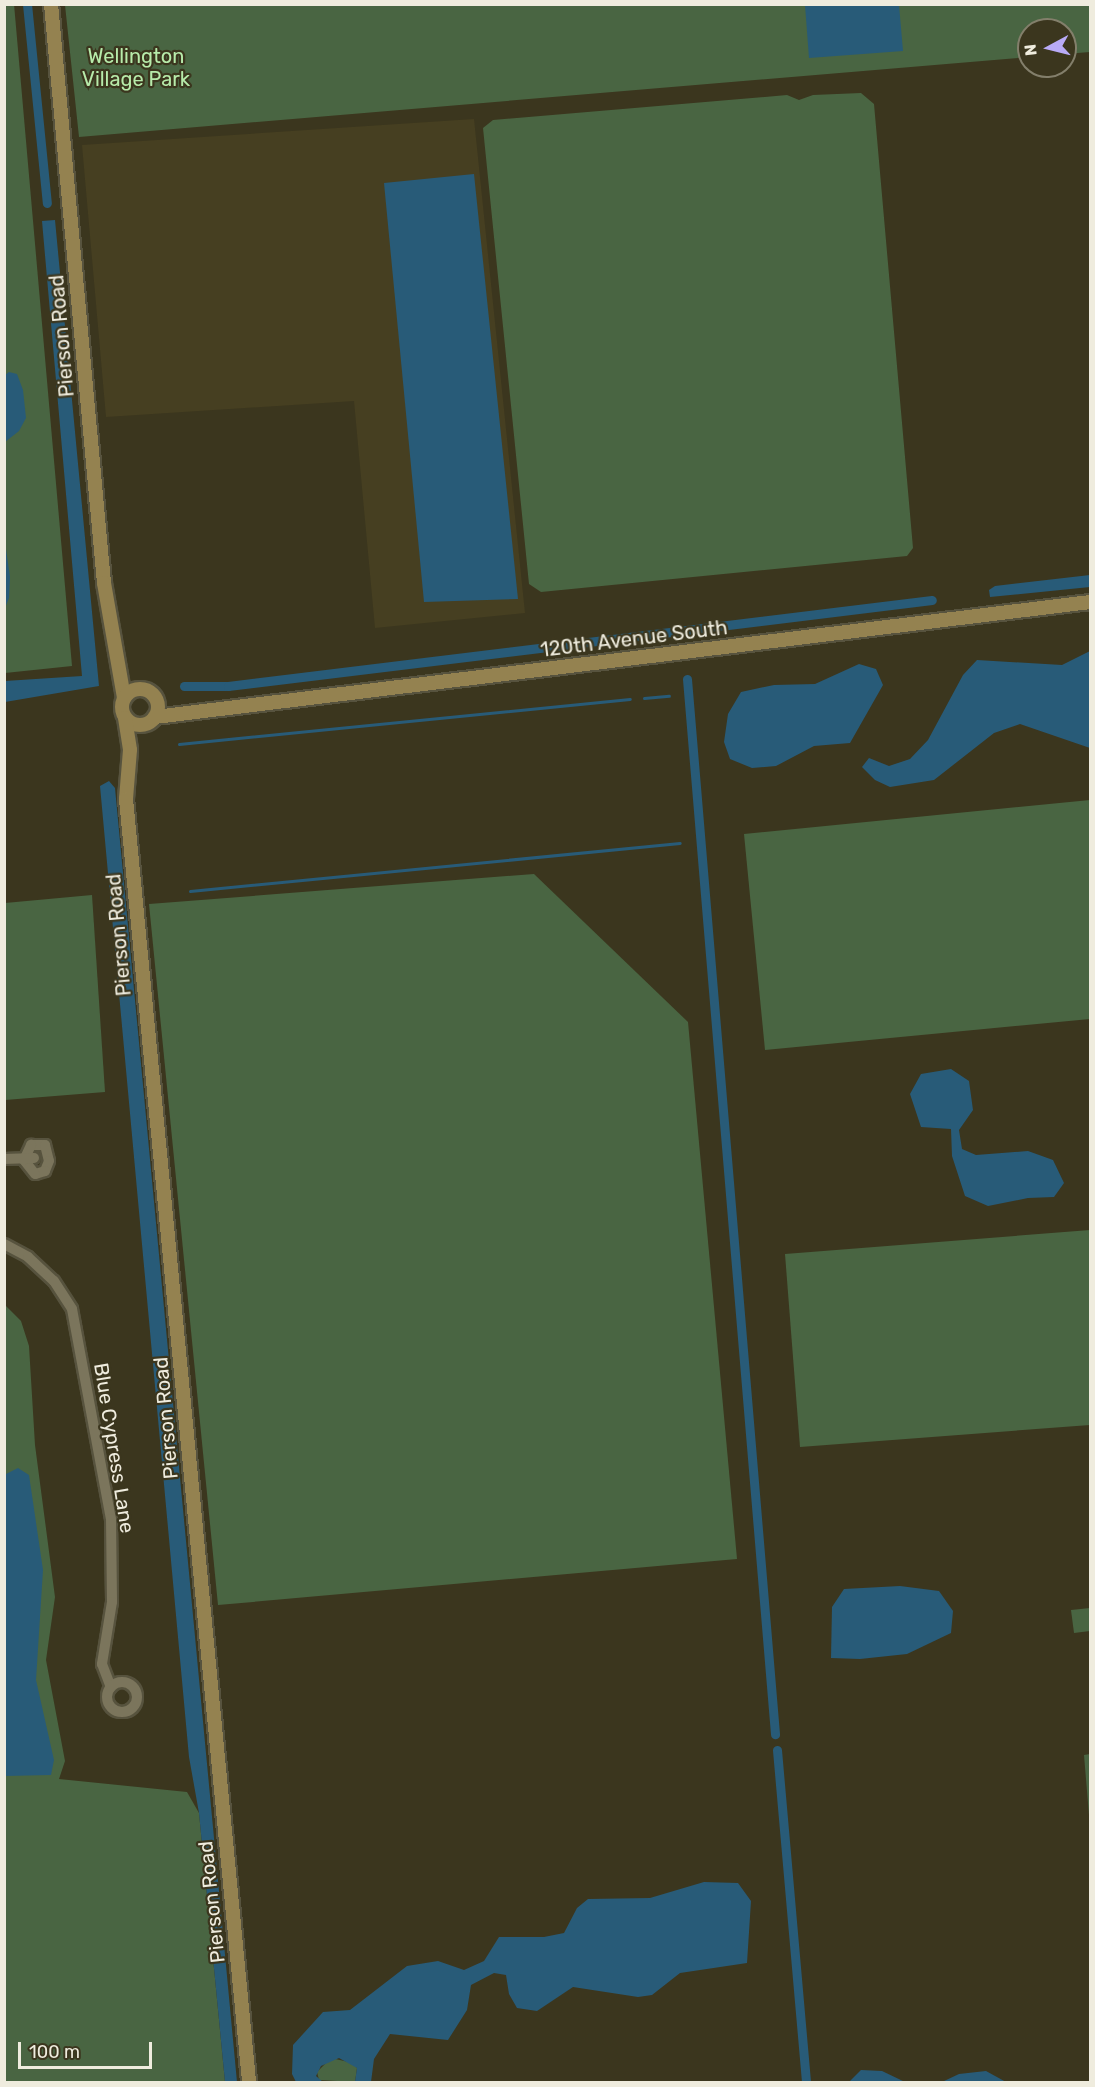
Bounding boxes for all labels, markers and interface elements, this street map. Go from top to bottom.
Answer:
north arrow [1017,18,1077,78]
text: N [1020,43,1041,57]
park label: Wellington Village Park [82,44,190,91]
street label: Pierson Road [45,274,79,398]
street label: 120th Avenue South [539,616,729,662]
street label: Pierson Road [102,873,136,997]
street label: Pierson Road [149,1356,183,1480]
street label: Blue Cypress Lane [89,1361,139,1535]
street label: Pierson Road [194,1840,230,1964]
scale bar [21,2030,154,2068]
text: 100 m [29,2041,80,2063]

